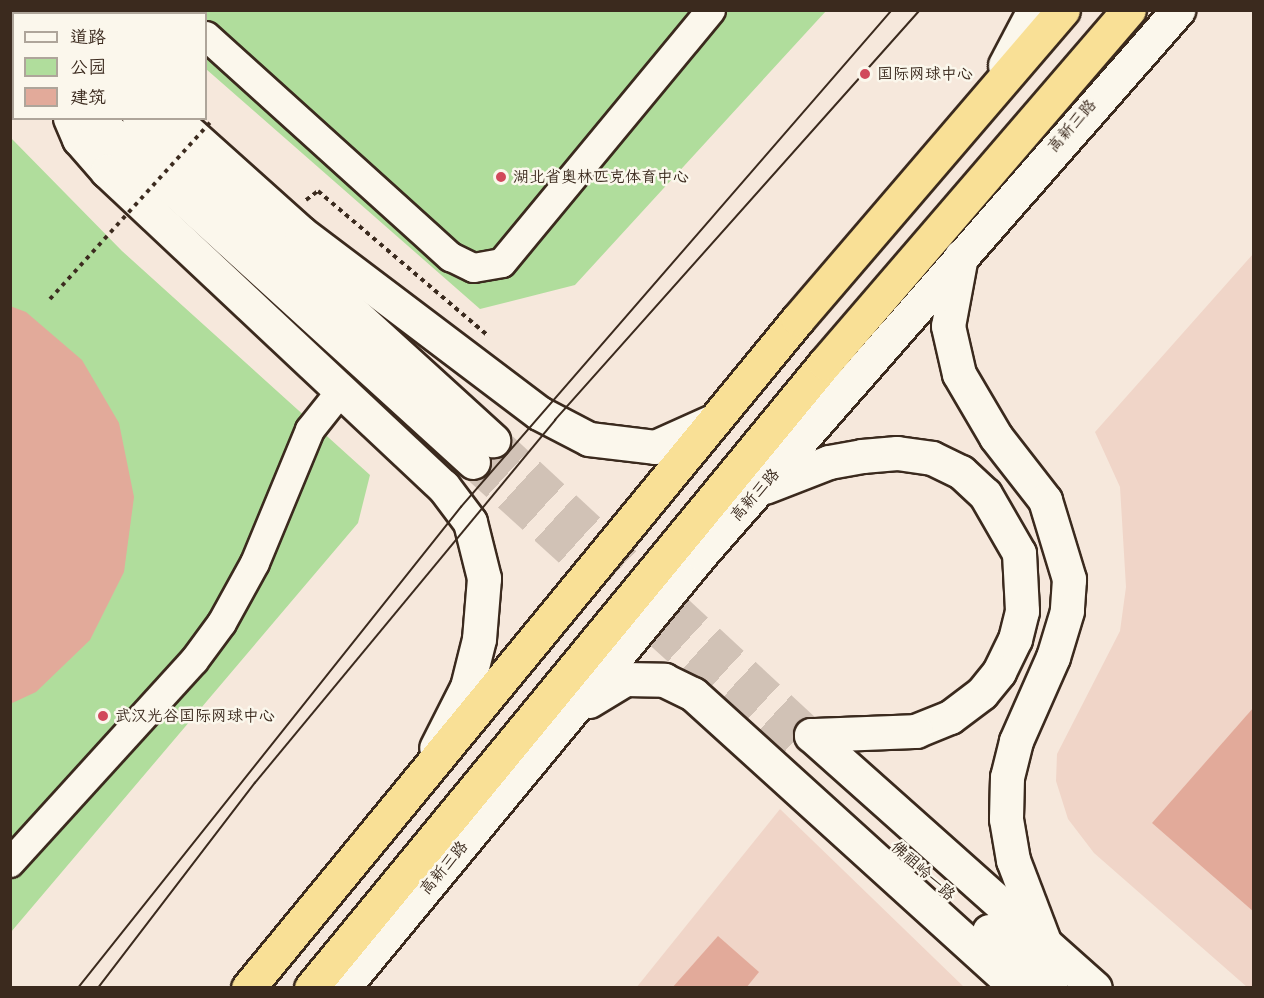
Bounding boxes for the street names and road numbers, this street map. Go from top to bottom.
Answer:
street label: 高新三路 [1044,96,1100,156]
street label: 高新三路 [726,465,784,525]
street label: 高新三路 [416,837,472,899]
street label: 佛祖岭一路 [887,837,959,905]

